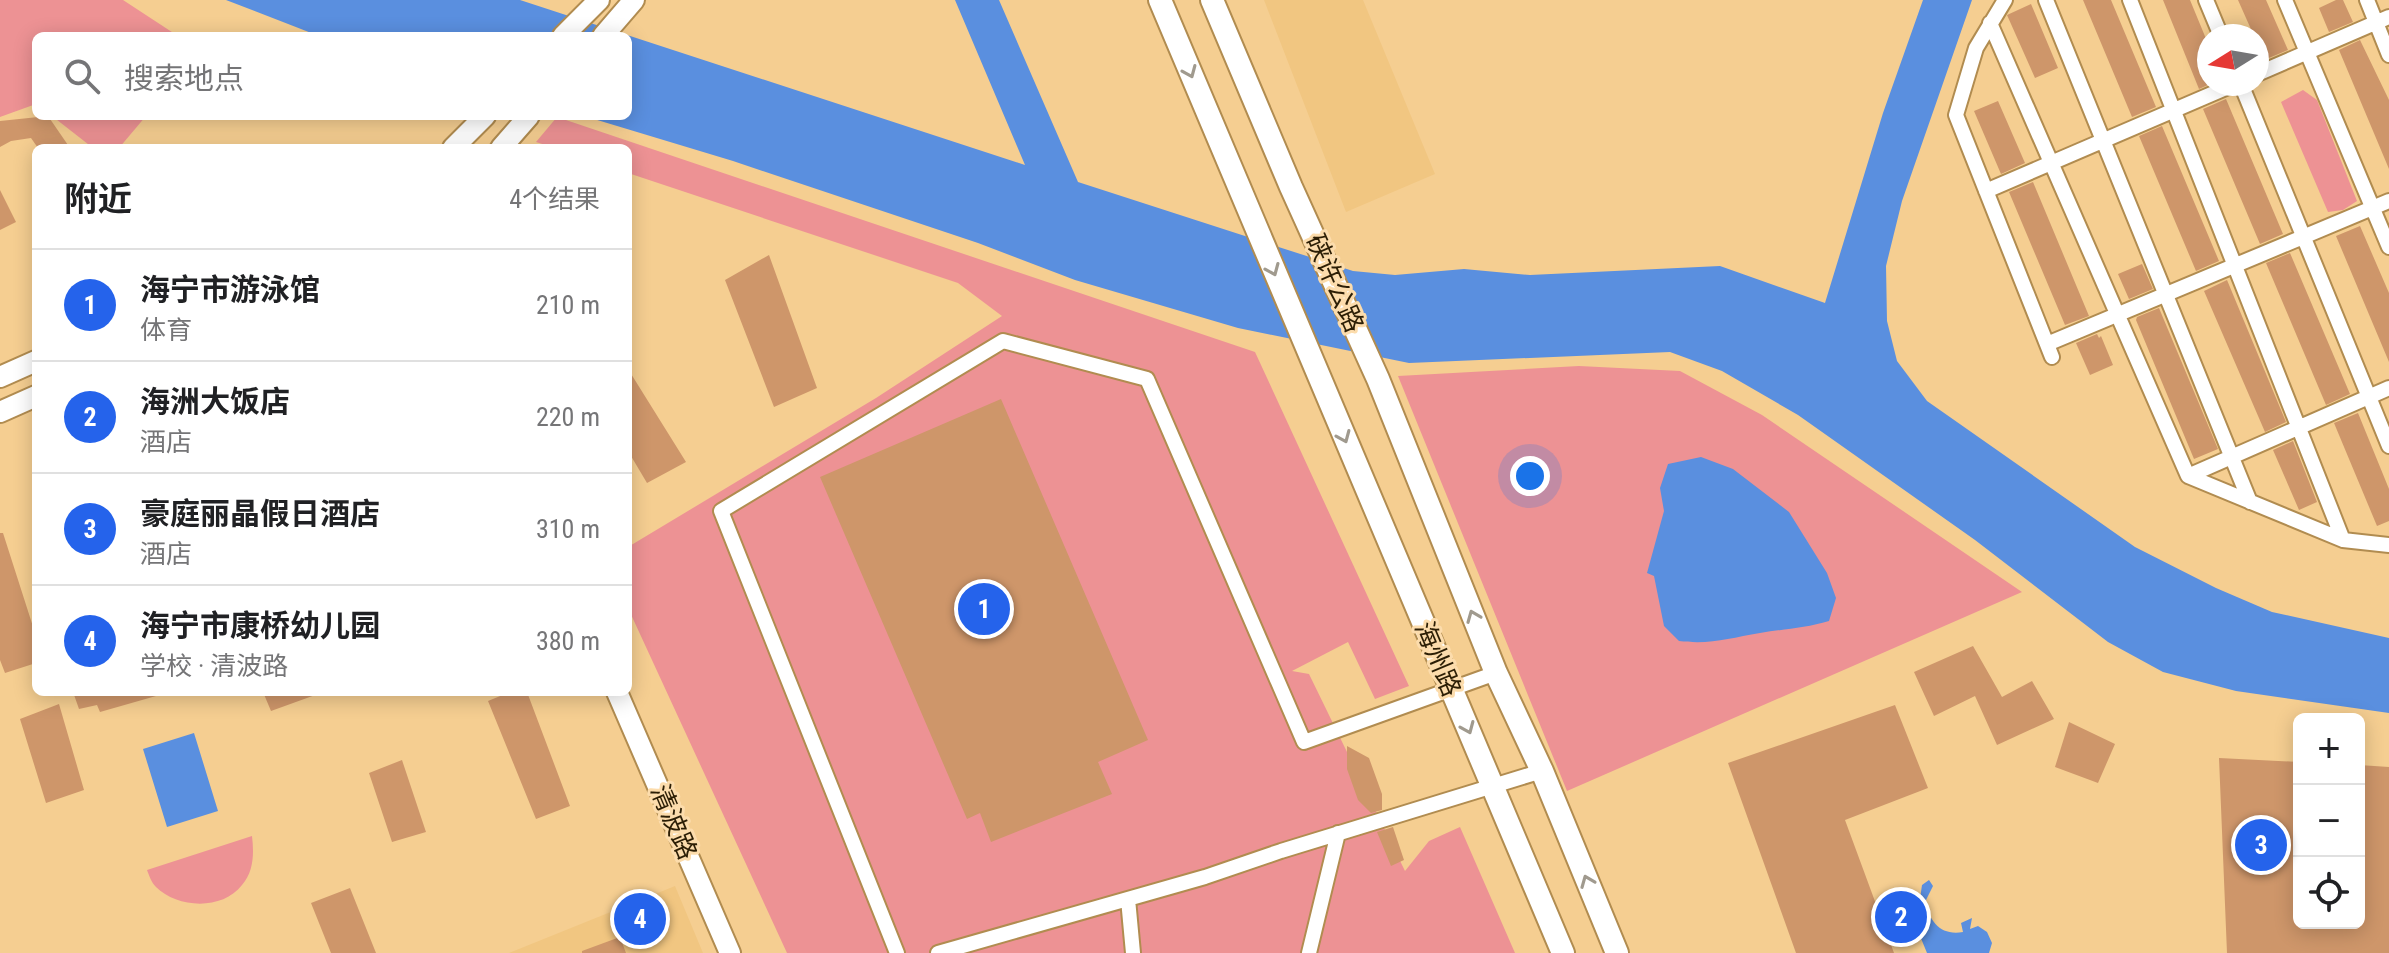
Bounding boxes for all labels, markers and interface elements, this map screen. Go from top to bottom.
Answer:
north arrow [2197,24,2269,96]
search box [32,32,632,120]
icon: search [60,54,104,98]
text: 搜索地点 [124,61,244,96]
one-way arrow [1180,64,1197,78]
text: 附近 [64,179,132,219]
text: 4个结果 [509,184,600,214]
street label: 硖许公路 [1300,229,1370,337]
one-way arrow [1264,261,1280,276]
text: 海宁市游泳馆 [140,272,320,307]
text: 1 [83,290,97,320]
text: 210 m [536,290,600,320]
text: 体育 [140,315,192,345]
text: 海洲大饭店 [140,384,290,419]
text: 2 [83,402,97,432]
text: 220 m [536,402,600,432]
text: 酒店 [140,427,192,457]
one-way arrow [1335,429,1351,444]
your location [1510,456,1550,496]
text: 豪庭丽晶假日酒店 [140,496,380,531]
text: 3 [83,514,97,544]
text: 310 m [536,514,600,544]
text: 酒店 [140,539,192,569]
pin: 1 [958,579,1010,639]
text: 海宁市康桥幼儿园 [140,608,380,643]
one-way arrow [1467,610,1483,624]
street label: 海州路 [1409,617,1467,701]
text: 4 [83,626,97,656]
text: 380 m [536,626,600,656]
text: 学校 · 清波路 [140,651,288,681]
map controls [2293,713,2365,929]
button: + [2293,713,2365,785]
one-way arrow [1458,720,1474,734]
street label: 清波路 [645,780,703,864]
button: − [2293,785,2365,857]
pin: 3 [2235,815,2287,875]
button: locate [2293,857,2365,929]
one-way arrow [1580,875,1597,889]
pin: 2 [1875,887,1927,947]
pin: 4 [614,889,666,949]

